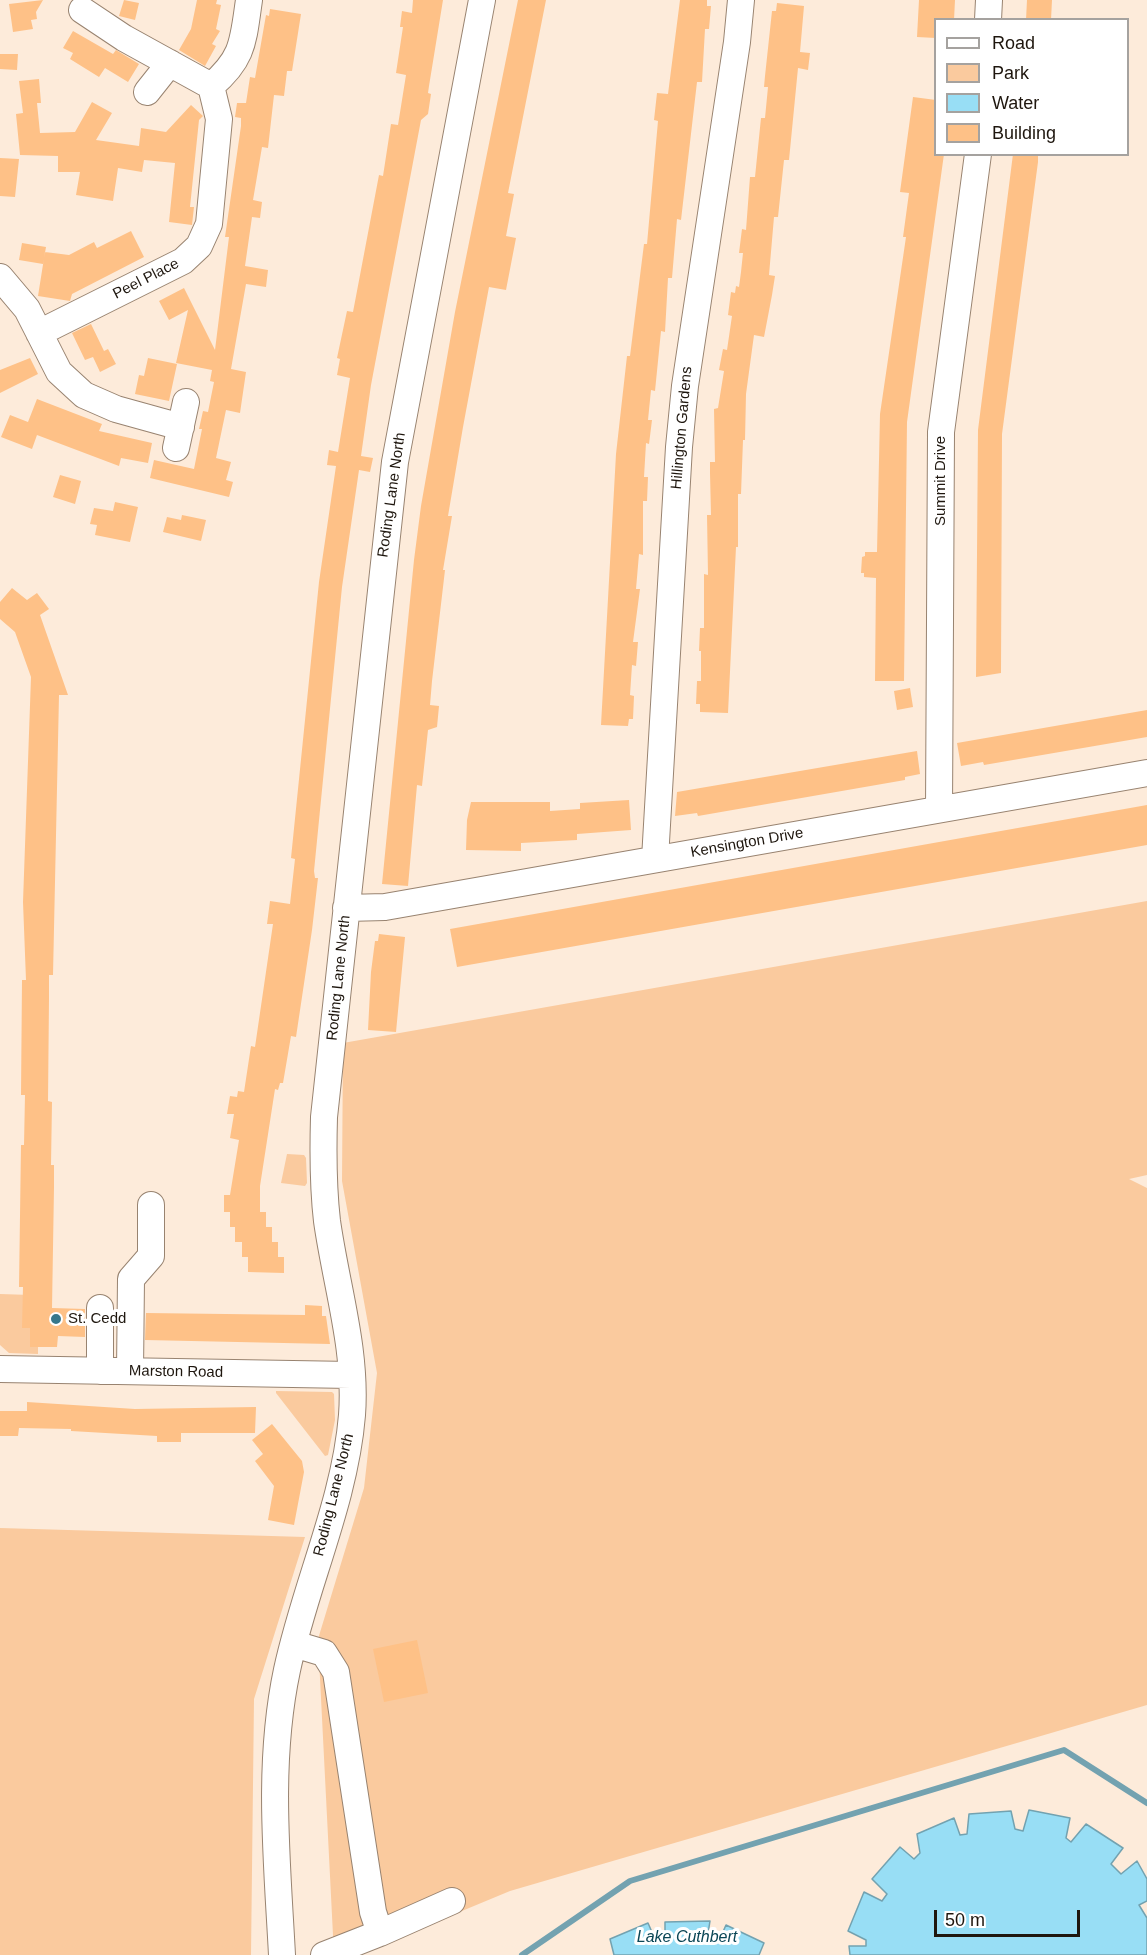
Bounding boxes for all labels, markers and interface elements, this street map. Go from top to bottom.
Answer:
legend [934,18,1129,156]
text: Road [992,33,1035,53]
text: Park [992,63,1029,83]
text: Water [992,93,1039,113]
text: Building [992,123,1056,143]
street label: Peel Place [110,255,182,303]
street label: Hillington Gardens [668,366,696,490]
street label: Roding Lane North [374,431,410,559]
street label: Summit Drive [932,436,950,526]
street label: Kensington Drive [689,824,805,862]
street label: Roding Lane North [323,914,355,1042]
place label: St. Cedd [68,1310,126,1328]
marker: St. Cedd [49,1312,63,1326]
street label: Marston Road [129,1362,223,1382]
street label: Roding Lane North [310,1432,358,1558]
scale bar [937,1898,1082,1936]
text: 50 m [945,1910,985,1930]
water label: Lake Cuthbert [637,1928,737,1948]

